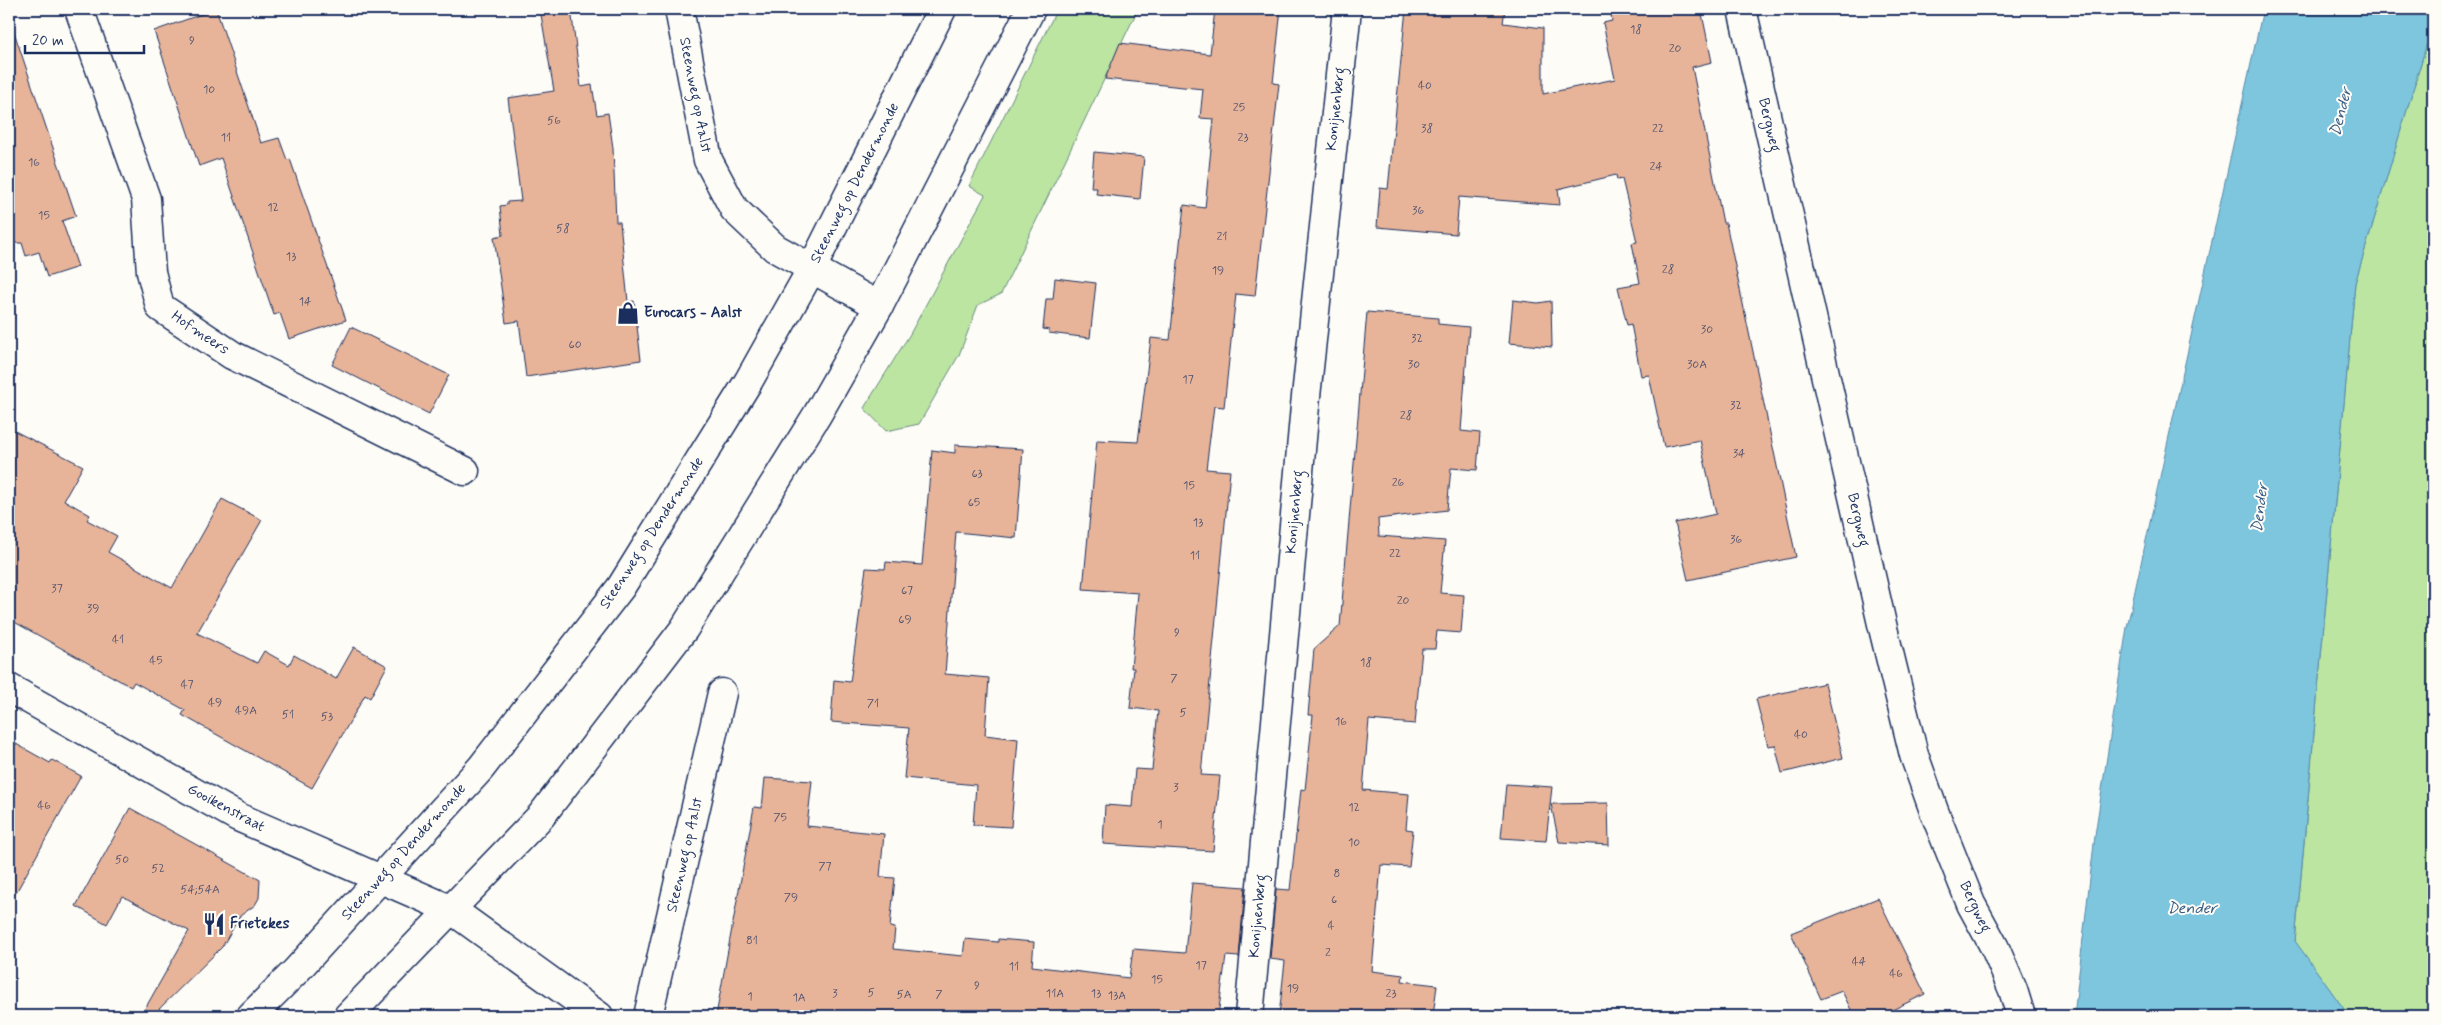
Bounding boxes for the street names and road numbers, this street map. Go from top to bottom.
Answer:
street label: Steenweg op Aalst [673,36,716,155]
street label: Konijnenberg [1322,66,1351,152]
street label: Bergweg [1752,96,1785,154]
street label: Steenweg op Dendermonde [806,99,905,267]
street label: Hofmeers [167,306,233,360]
street label: Steenweg op Dendermonde [595,453,710,613]
street label: Konijnenberg [1281,469,1310,555]
street label: Bergweg [1841,491,1874,549]
street label: Gooikenstraat [184,779,269,837]
street label: Steenweg op Dendermonde [337,779,472,925]
street label: Steenweg op Aalst [662,795,709,915]
street label: Konijnenberg [1244,873,1273,959]
street label: Bergweg [1953,878,1996,936]

